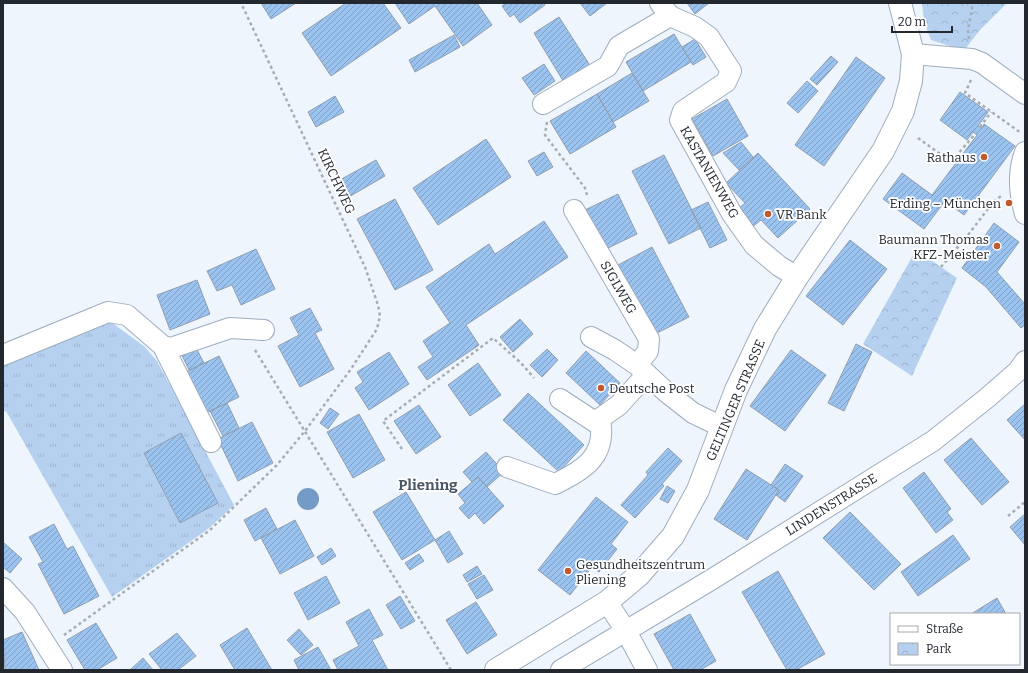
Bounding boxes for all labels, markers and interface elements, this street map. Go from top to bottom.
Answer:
scale bar [892,8,952,34]
text: 20 m [898,15,927,29]
street label: KASTANIENWEG [677,124,742,221]
street label: KIRCHWEG [315,146,358,217]
place label: Rathaus [927,150,976,165]
marker: Rathaus [979,152,989,162]
place label: Erding – München [890,196,1002,211]
marker: Erding – München [1004,198,1014,208]
place label: VR Bank [776,207,827,222]
marker: VR Bank [763,209,773,219]
place label: Baumann Thomas KFZ-Meister [878,232,989,262]
marker: Baumann Thomas KFZ-Meister [992,241,1002,251]
street label: SIGLWEG [598,258,640,317]
street label: GELTINGER STRASSE [703,337,768,463]
place label: Deutsche Post [609,381,695,396]
marker: Deutsche Post [596,383,606,393]
street label: LINDENSTRASSE [783,470,880,539]
district label: Pliening [398,476,458,494]
place label: Gesundheitszentrum Pliening [576,557,706,587]
marker: Gesundheitszentrum Pliening [563,566,573,576]
legend [890,613,1020,665]
text: Straße [926,622,963,636]
text: Park [926,642,952,656]

